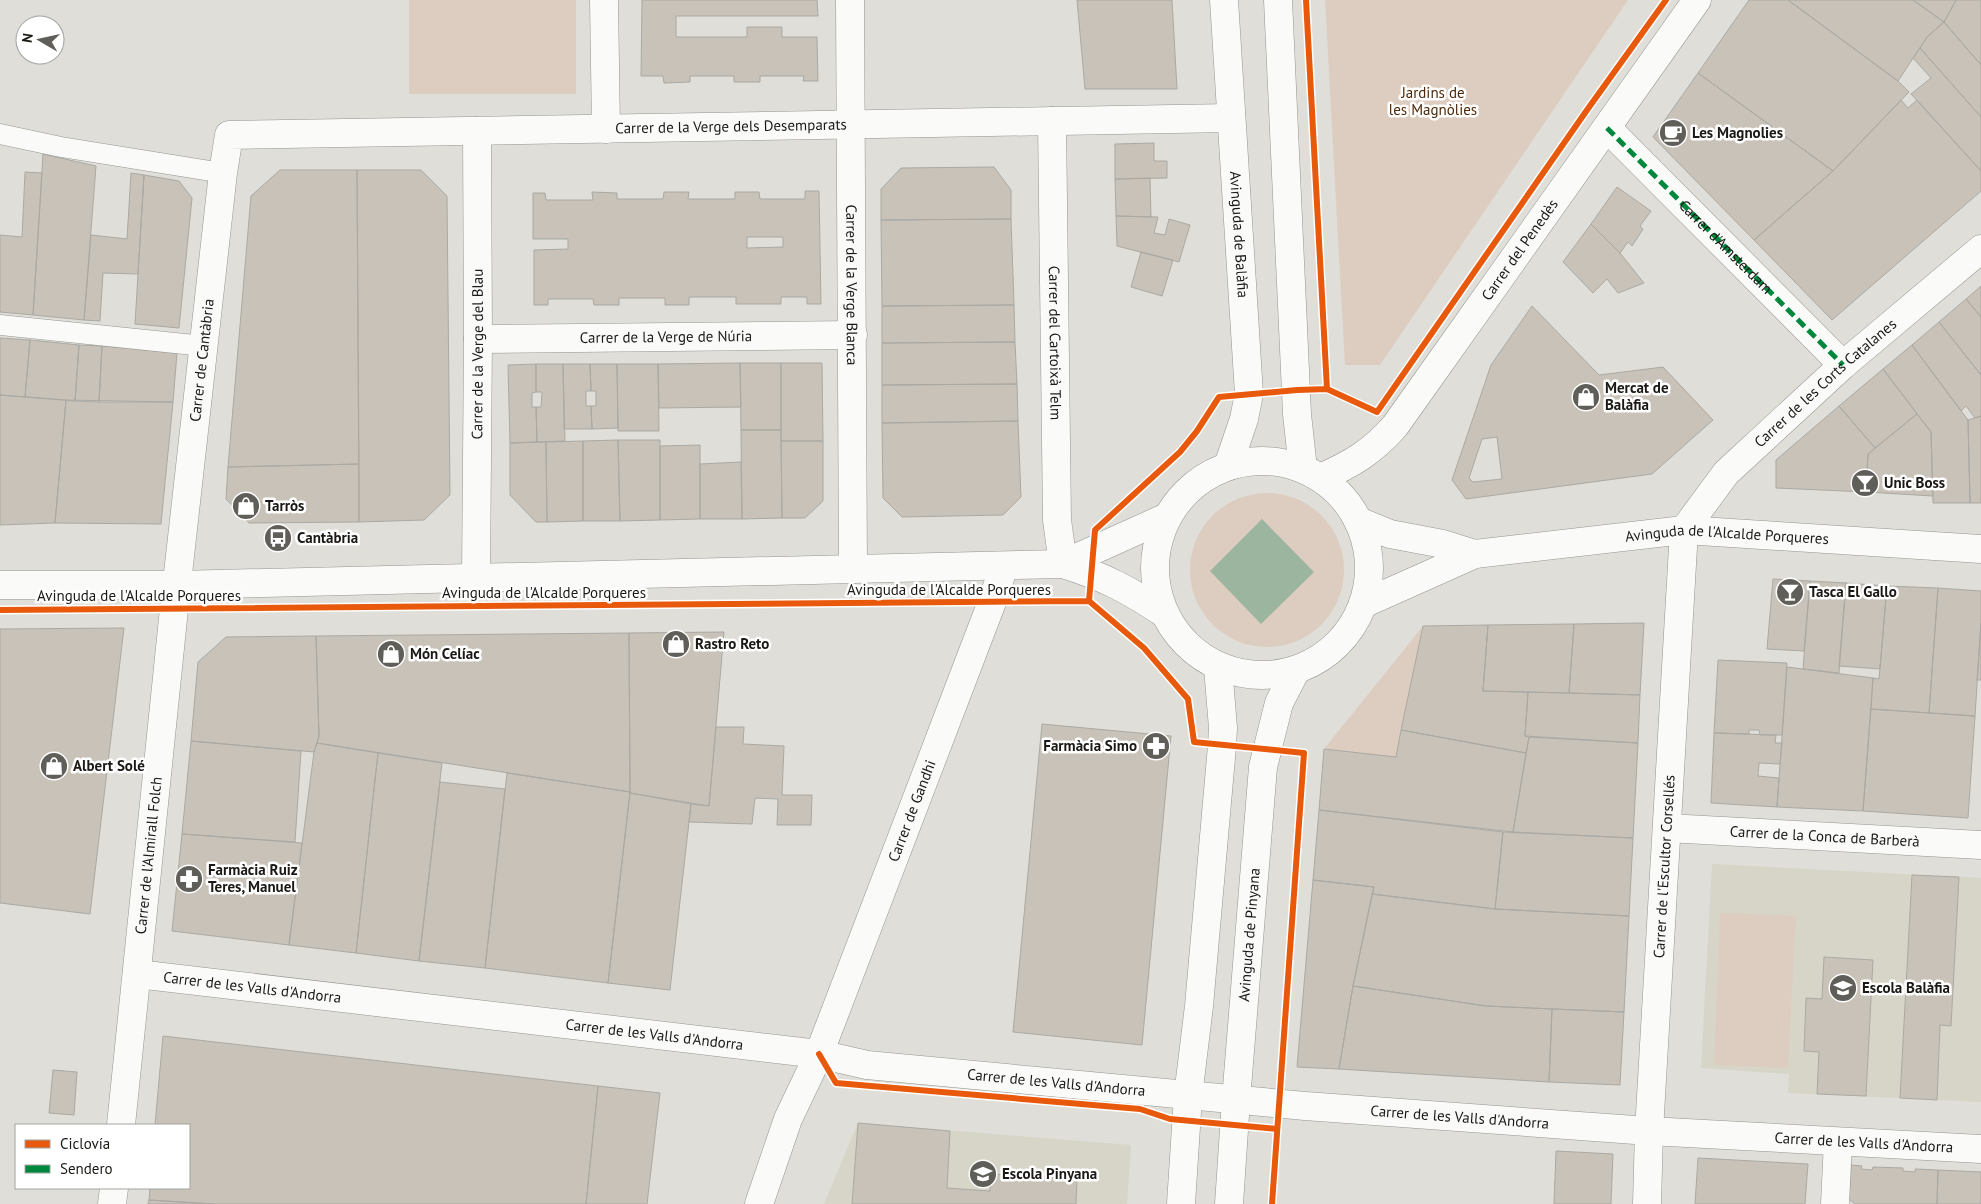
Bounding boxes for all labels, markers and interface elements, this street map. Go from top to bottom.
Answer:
north arrow [15,15,65,65]
text: N [18,32,37,44]
park label: Jardins de les Magnòlies [1389,83,1477,119]
street label: Carrer de la Verge dels Desemparats [615,115,847,137]
cafe icon: Les Magnolies [1658,118,1688,148]
place label: Les Magnolies [1692,123,1783,142]
street label: Avinguda de Balàfia [1226,171,1253,298]
street label: Carrer del Penedès [1477,195,1562,304]
street label: Carrer d'Amsterdam [1675,196,1777,298]
street label: Carrer de la Verge Blanca [842,204,862,366]
street label: Carrer del Cartoixà Telm [1045,266,1066,420]
street label: Carrer de la Verge del Blau [467,269,487,439]
street label: Carrer de Cantàbria [185,298,218,423]
street label: Carrer de les Corts Catalanes [1750,314,1900,451]
street label: Carrer de la Verge de Núria [580,326,752,347]
place label: Mercat de Balàfia [1605,378,1669,414]
shop icon: Mercat de Balàfia [1571,382,1601,412]
bar icon: Unic Boss [1850,468,1880,498]
place label: Unic Boss [1884,473,1945,492]
shop icon: Tarròs [231,491,261,521]
place label: Tarròs [265,496,304,515]
street label: Avinguda de l'Alcalde Porqueres [1624,520,1830,548]
bus stop icon: Cantàbria [263,523,293,553]
place label: Cantàbria [297,528,358,547]
bar icon: Tasca El Gallo [1775,577,1805,607]
street label: Avinguda de l'Alcalde Porqueres [847,580,1051,599]
place label: Tasca El Gallo [1809,582,1897,601]
street label: Avinguda de l'Alcalde Porqueres [442,583,646,602]
street label: Avinguda de l'Alcalde Porqueres [37,586,241,605]
shop icon: Rastro Reto [661,629,691,659]
place label: Rastro Reto [695,634,769,653]
shop icon: Món Celíac [376,639,406,669]
place label: Món Celíac [410,644,480,663]
pharmacy icon: Farmàcia Simo [1141,731,1171,761]
place label: Farmàcia Simo [1043,736,1137,755]
shop icon: Albert Solé [39,751,69,781]
place label: Albert Solé [73,756,145,775]
street label: Carrer de Gandhi [883,757,940,864]
street label: Carrer de l'Escultor Corsellés [1649,774,1679,959]
street label: Carrer de l'Almirall Folch [131,776,166,935]
street label: Carrer de la Conca de Barberà [1729,821,1920,851]
place label: Farmàcia Ruiz Teres, Manuel [208,860,298,896]
pharmacy icon: Farmàcia Ruiz Teres, Manuel [174,864,204,894]
street label: Avinguda de Pinyana [1234,867,1264,1002]
street label: Carrer de les Valls d'Andorra [162,967,342,1007]
school or university icon: Escola Balàfia [1828,973,1858,1003]
place label: Escola Balàfia [1862,978,1950,997]
street label: Carrer de les Valls d'Andorra [564,1014,745,1054]
street label: Carrer de les Valls d'Andorra [966,1064,1146,1100]
street label: Carrer de les Valls d'Andorra [1370,1101,1550,1133]
legend [15,1124,190,1189]
street label: Carrer de les Valls d'Andorra [1774,1128,1954,1156]
text: Ciclovía [60,1134,110,1153]
text: Sendero [60,1159,113,1178]
school or university icon: Escola Pinyana [968,1159,998,1189]
place label: Escola Pinyana [1002,1164,1097,1183]

